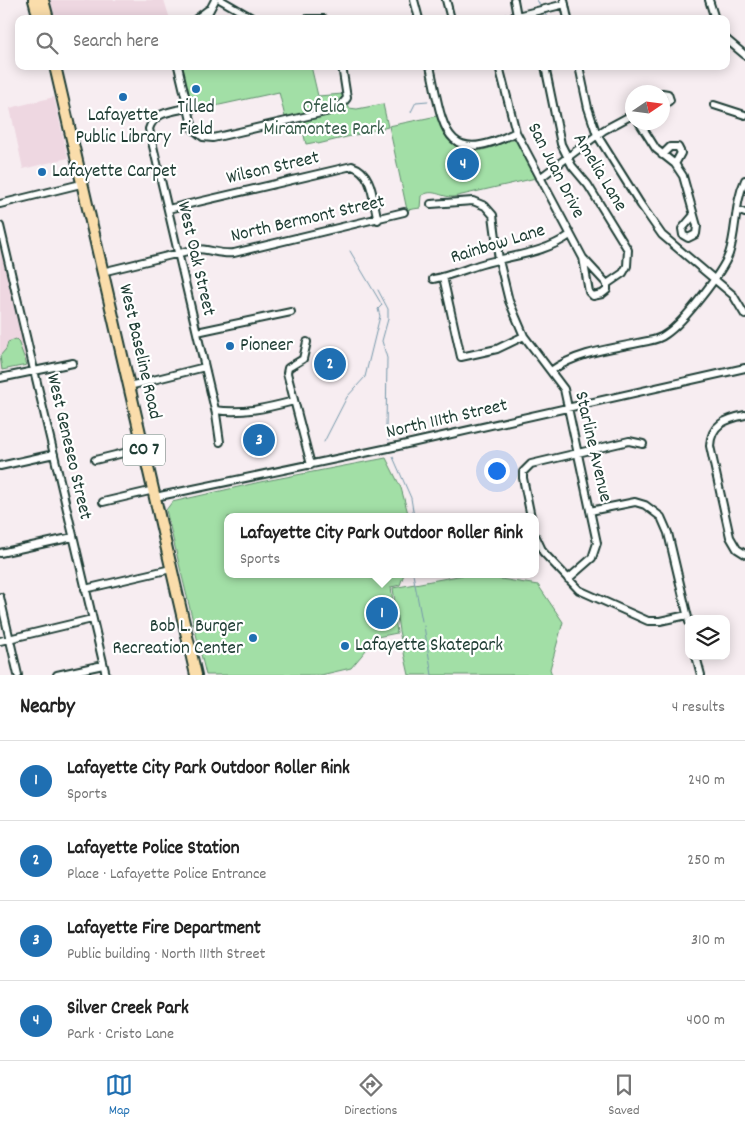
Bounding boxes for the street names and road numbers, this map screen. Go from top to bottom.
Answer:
street label: San Juan Drive [519,118,591,224]
street label: Amelia Lane [565,129,633,217]
street label: Wilson Street [224,145,322,193]
street label: North Bermont Street [228,189,388,251]
street label: West Oak Street [169,199,221,319]
street label: Rainbow Lane [447,218,549,272]
street label: West Baseline Road [110,282,168,422]
street label: West Geneseo Street [38,371,98,523]
street label: Starline Avenue [566,389,618,505]
street label: North 111th Street [384,393,510,447]
road number: CO 7 [123,434,165,466]

